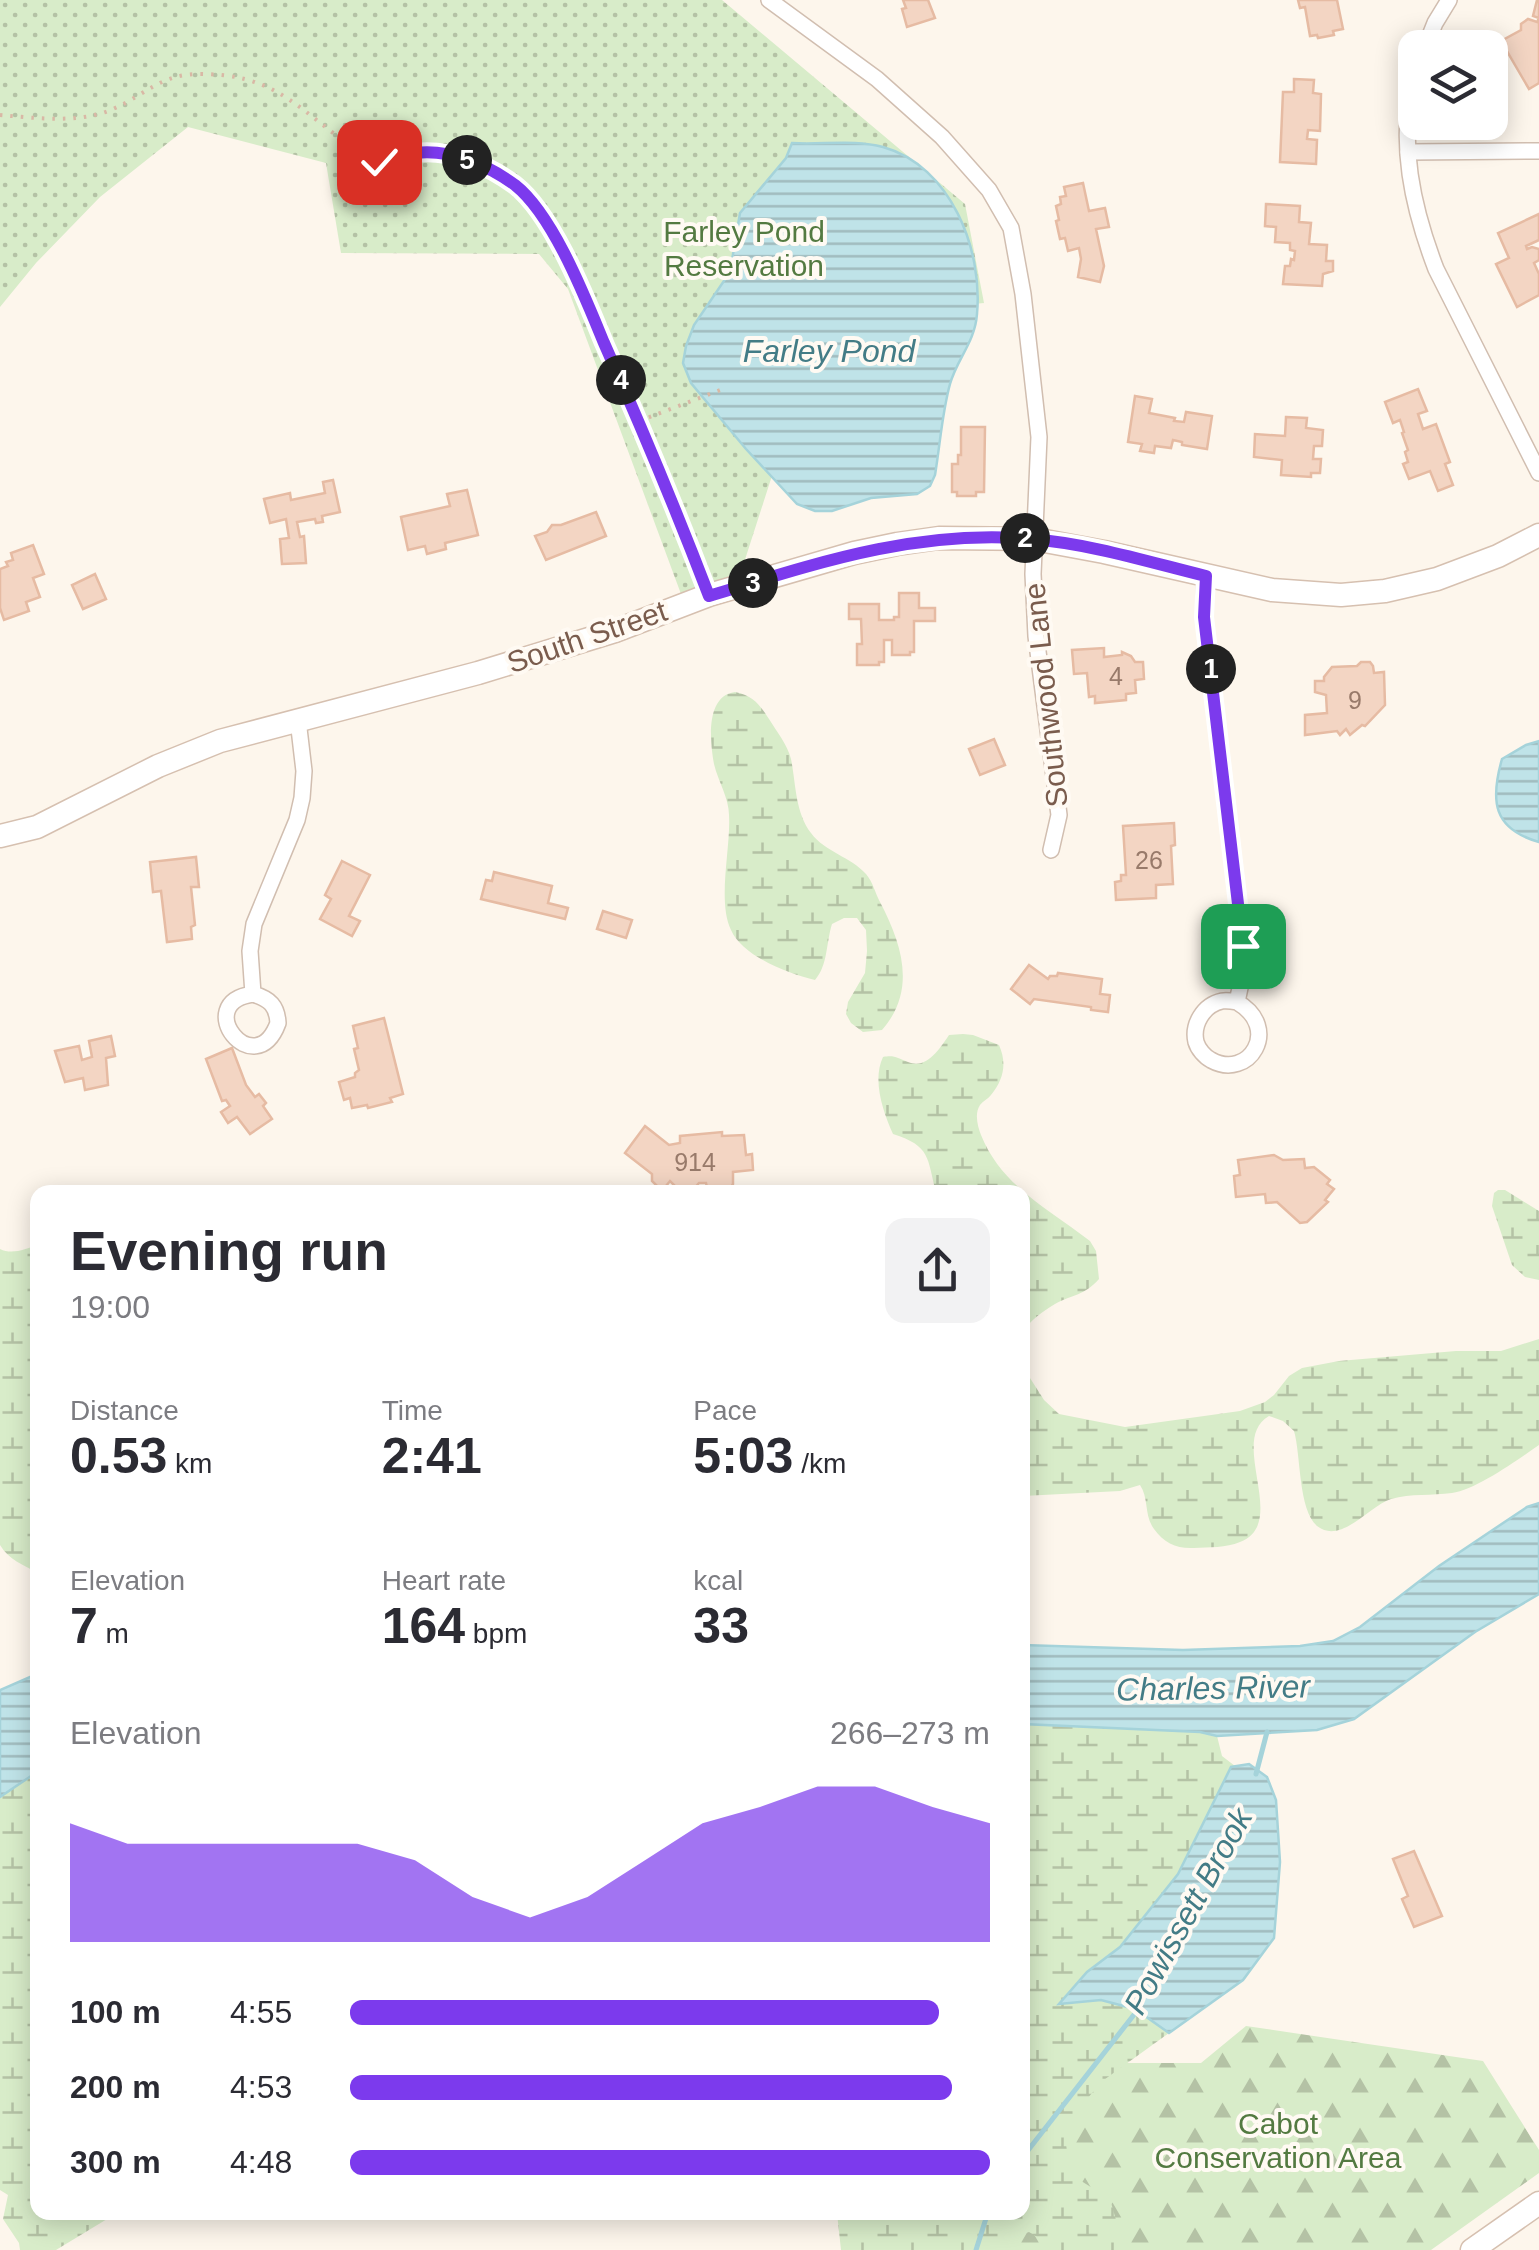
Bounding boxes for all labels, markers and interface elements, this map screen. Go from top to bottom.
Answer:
map controls [1398,30,1508,140]
button: layers [1398,30,1508,140]
pin [337,120,422,205]
icon: check [352,135,407,190]
pin: 5 [442,135,492,185]
text: 5 [459,144,475,175]
park label: Farley Pond Reservation [663,215,825,282]
water label: Farley Pond [743,333,916,369]
pin: 4 [596,355,646,405]
text: 4 [613,364,629,395]
pin: 2 [1000,513,1050,563]
text: 2 [1017,522,1033,553]
pin: 3 [728,558,778,608]
text: 3 [745,567,761,598]
street label: Southwood Lane [1017,581,1074,809]
street label: South Street [503,594,672,679]
pin: 1 [1186,644,1236,694]
text: 1 [1203,653,1219,684]
house number: 4 [1109,662,1123,690]
house number: 9 [1348,686,1362,714]
house number: 26 [1135,846,1163,874]
pin [1201,904,1286,989]
icon: arrive [1216,919,1271,974]
house number: 914 [674,1148,716,1176]
button: share [885,1218,990,1323]
text: Evening run [70,1220,388,1282]
text: 19:00 [70,1289,150,1325]
text: Distance [70,1395,179,1426]
text: Time [382,1395,443,1426]
text: Pace [693,1395,757,1426]
text: 0.53 [70,1428,167,1484]
text: 2:41 [382,1428,482,1484]
text: 5:03 [693,1428,793,1484]
text: km [167,1448,212,1479]
text: /km [793,1448,846,1479]
text: Elevation [70,1565,185,1596]
text: Heart rate [382,1565,506,1596]
text: kcal [693,1565,743,1596]
text: 7 [70,1598,98,1654]
text: 164 [382,1598,465,1654]
text: 33 [693,1598,749,1654]
text: m [98,1618,129,1649]
text: bpm [465,1618,527,1649]
water label: Charles River [1116,1668,1312,1708]
text: Elevation [70,1715,202,1751]
text: 266–273 m [830,1715,990,1751]
water label: Powissett Brook [1117,1800,1260,2020]
text: 100 m [70,1994,161,2030]
text: 4:55 [230,1994,292,2030]
text: 200 m [70,2069,161,2105]
text: 4:53 [230,2069,292,2105]
park label: Cabot Conservation Area [1155,2107,1402,2174]
text: 300 m [70,2144,161,2180]
text: 4:48 [230,2144,292,2180]

